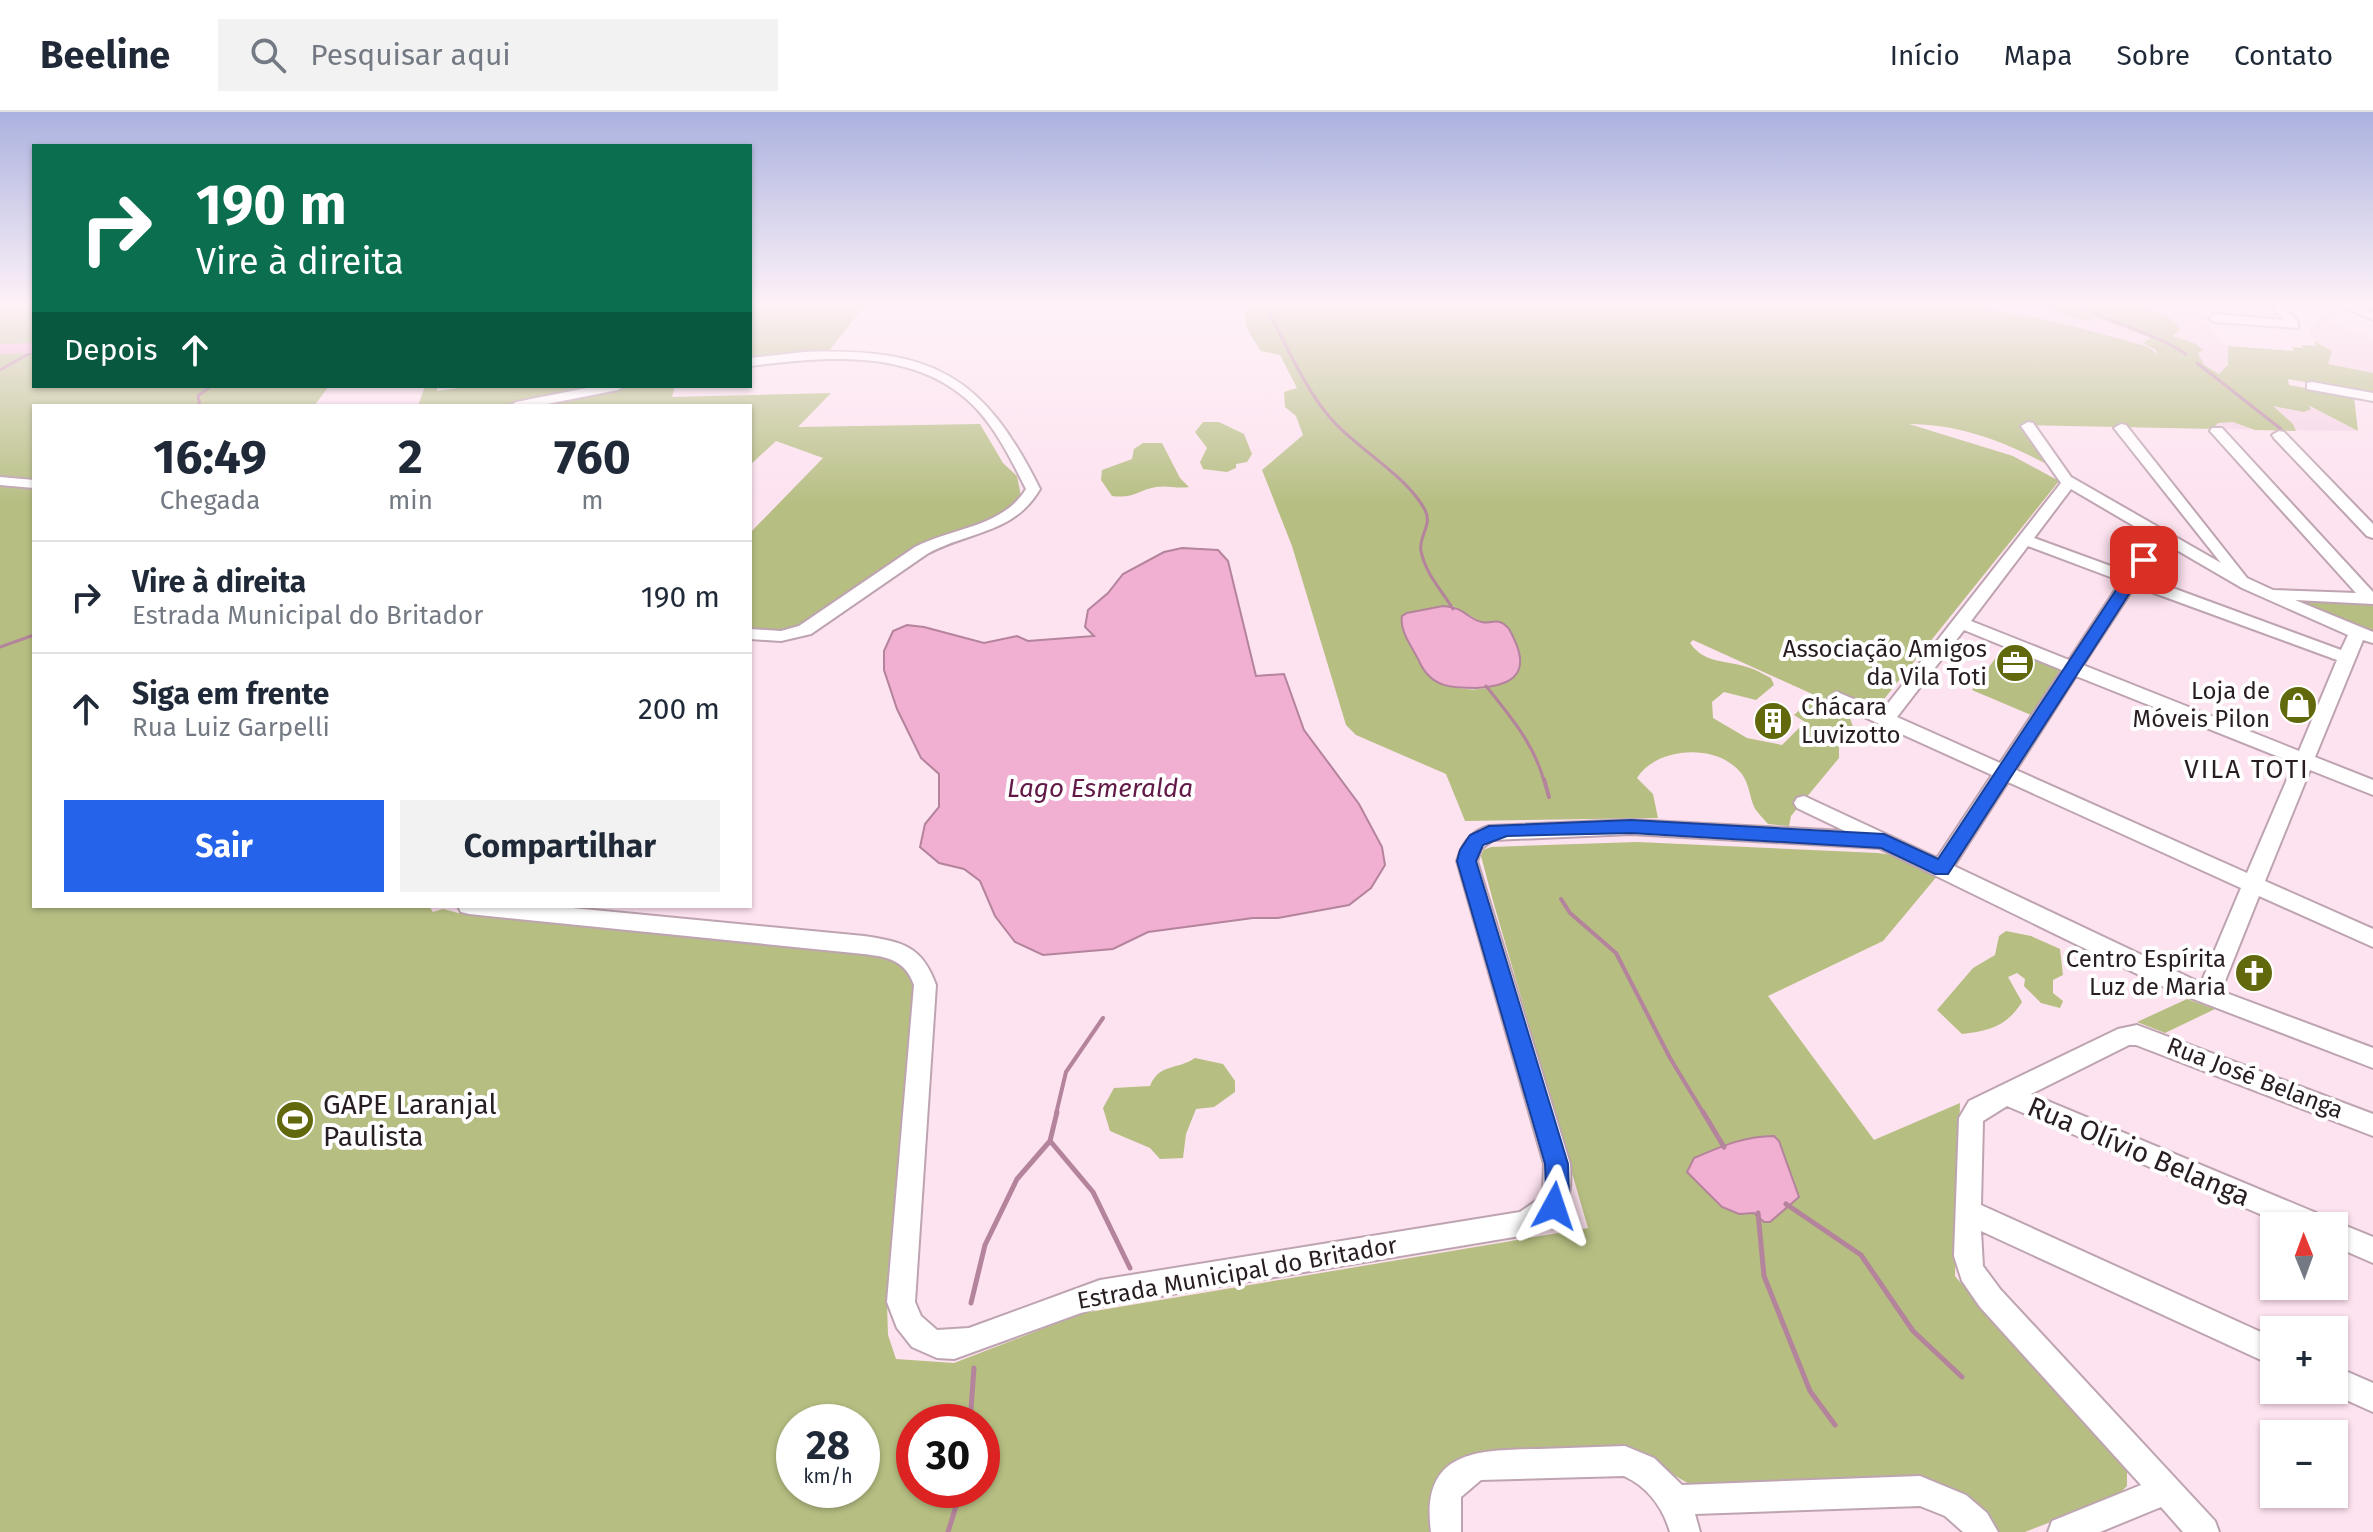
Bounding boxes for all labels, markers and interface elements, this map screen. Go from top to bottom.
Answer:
search box [218,19,778,91]
text: Beeline [40,32,170,78]
icon: search [246,33,290,77]
text: Pesquisar aqui [310,37,511,73]
text: Início [1890,39,1960,72]
text: Mapa [2004,39,2072,72]
text: Sobre [2116,39,2190,72]
text: Contato [2234,39,2333,72]
text: 190 m [196,172,347,239]
icon: right [64,176,168,280]
text: Vire à direita [196,240,404,284]
icon: ahead [173,328,217,372]
text: Depois [64,332,157,368]
text: 16:49 [153,428,267,486]
text: 2 [398,428,423,486]
text: 760 [554,428,631,486]
text: Chegada [160,485,260,516]
text: min [388,485,433,516]
text: m [581,485,604,516]
pin [2110,526,2178,594]
icon: arrive [2122,538,2166,582]
text: Vire à direita [132,564,306,600]
icon: right [64,575,108,619]
text: 190 m [641,579,720,615]
text: Estrada Municipal do Britador [132,600,483,631]
place label: Associação Amigos da Vila Toti [1783,635,1987,691]
office icon: Associação Amigos da Vila Toti [1994,642,2036,684]
text: Siga em frente [132,676,329,712]
place label: Loja de Móveis Pilon [2133,677,2270,733]
shop icon: Loja de Móveis Pilon [2277,684,2319,726]
icon: ahead [64,687,108,731]
text: 200 m [638,691,720,727]
place label: Chácara Luvizotto [1801,693,1900,749]
building icon: Chácara Luvizotto [1752,700,1794,742]
text: Rua Luiz Garpelli [132,712,330,743]
district label: VILA TOTI [2184,754,2310,785]
water label: Lago Esmeralda [1007,773,1193,804]
button: Sair [64,800,384,892]
button: Compartilhar [400,800,720,892]
place label: Centro Espírita Luz de Maria [2066,945,2226,1001]
church icon: Centro Espírita Luz de Maria [2233,952,2275,994]
street label: Rua José Belanga [2163,1031,2347,1125]
place label: GAPE Laranjal Paulista [323,1088,497,1153]
street label: Rua Olívio Belanga [2023,1090,2255,1213]
sports icon: GAPE Laranjal Paulista [274,1099,316,1141]
position arrow [1512,1164,1596,1248]
north arrow [2260,1212,2348,1300]
map controls [2260,1212,2348,1508]
street label: Estrada Municipal do Britador [1075,1231,1400,1315]
button: + [2260,1316,2348,1404]
speed limit sign: 30 [896,1404,1000,1508]
button: − [2260,1420,2348,1508]
text: 28 [806,1422,850,1470]
text: km/h [803,1464,853,1488]

